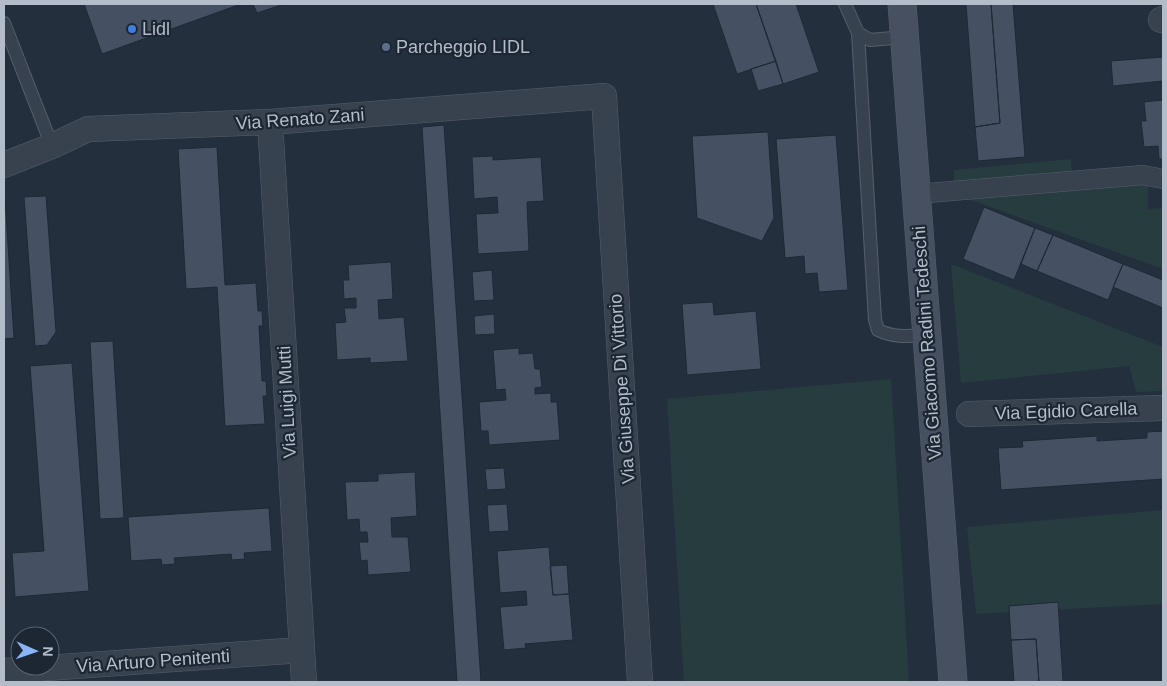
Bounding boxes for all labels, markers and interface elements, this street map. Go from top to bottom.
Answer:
place label: Lidl [142,19,170,39]
marker: Lidl [126,23,138,35]
place label: Parcheggio LIDL [396,37,530,57]
marker: Parcheggio LIDL [380,41,392,53]
street label: Via Renato Zani [235,105,365,133]
street label: Via Giacomo Radini Tedeschi [909,225,945,461]
street label: Via Giuseppe Di Vittorio [605,293,639,485]
street label: Via Luigi Mutti [274,345,300,459]
street label: Via Egidio Carella [994,398,1139,423]
north arrow [10,626,60,676]
text: N [40,646,56,657]
street label: Via Arturo Penitenti [76,646,230,676]

